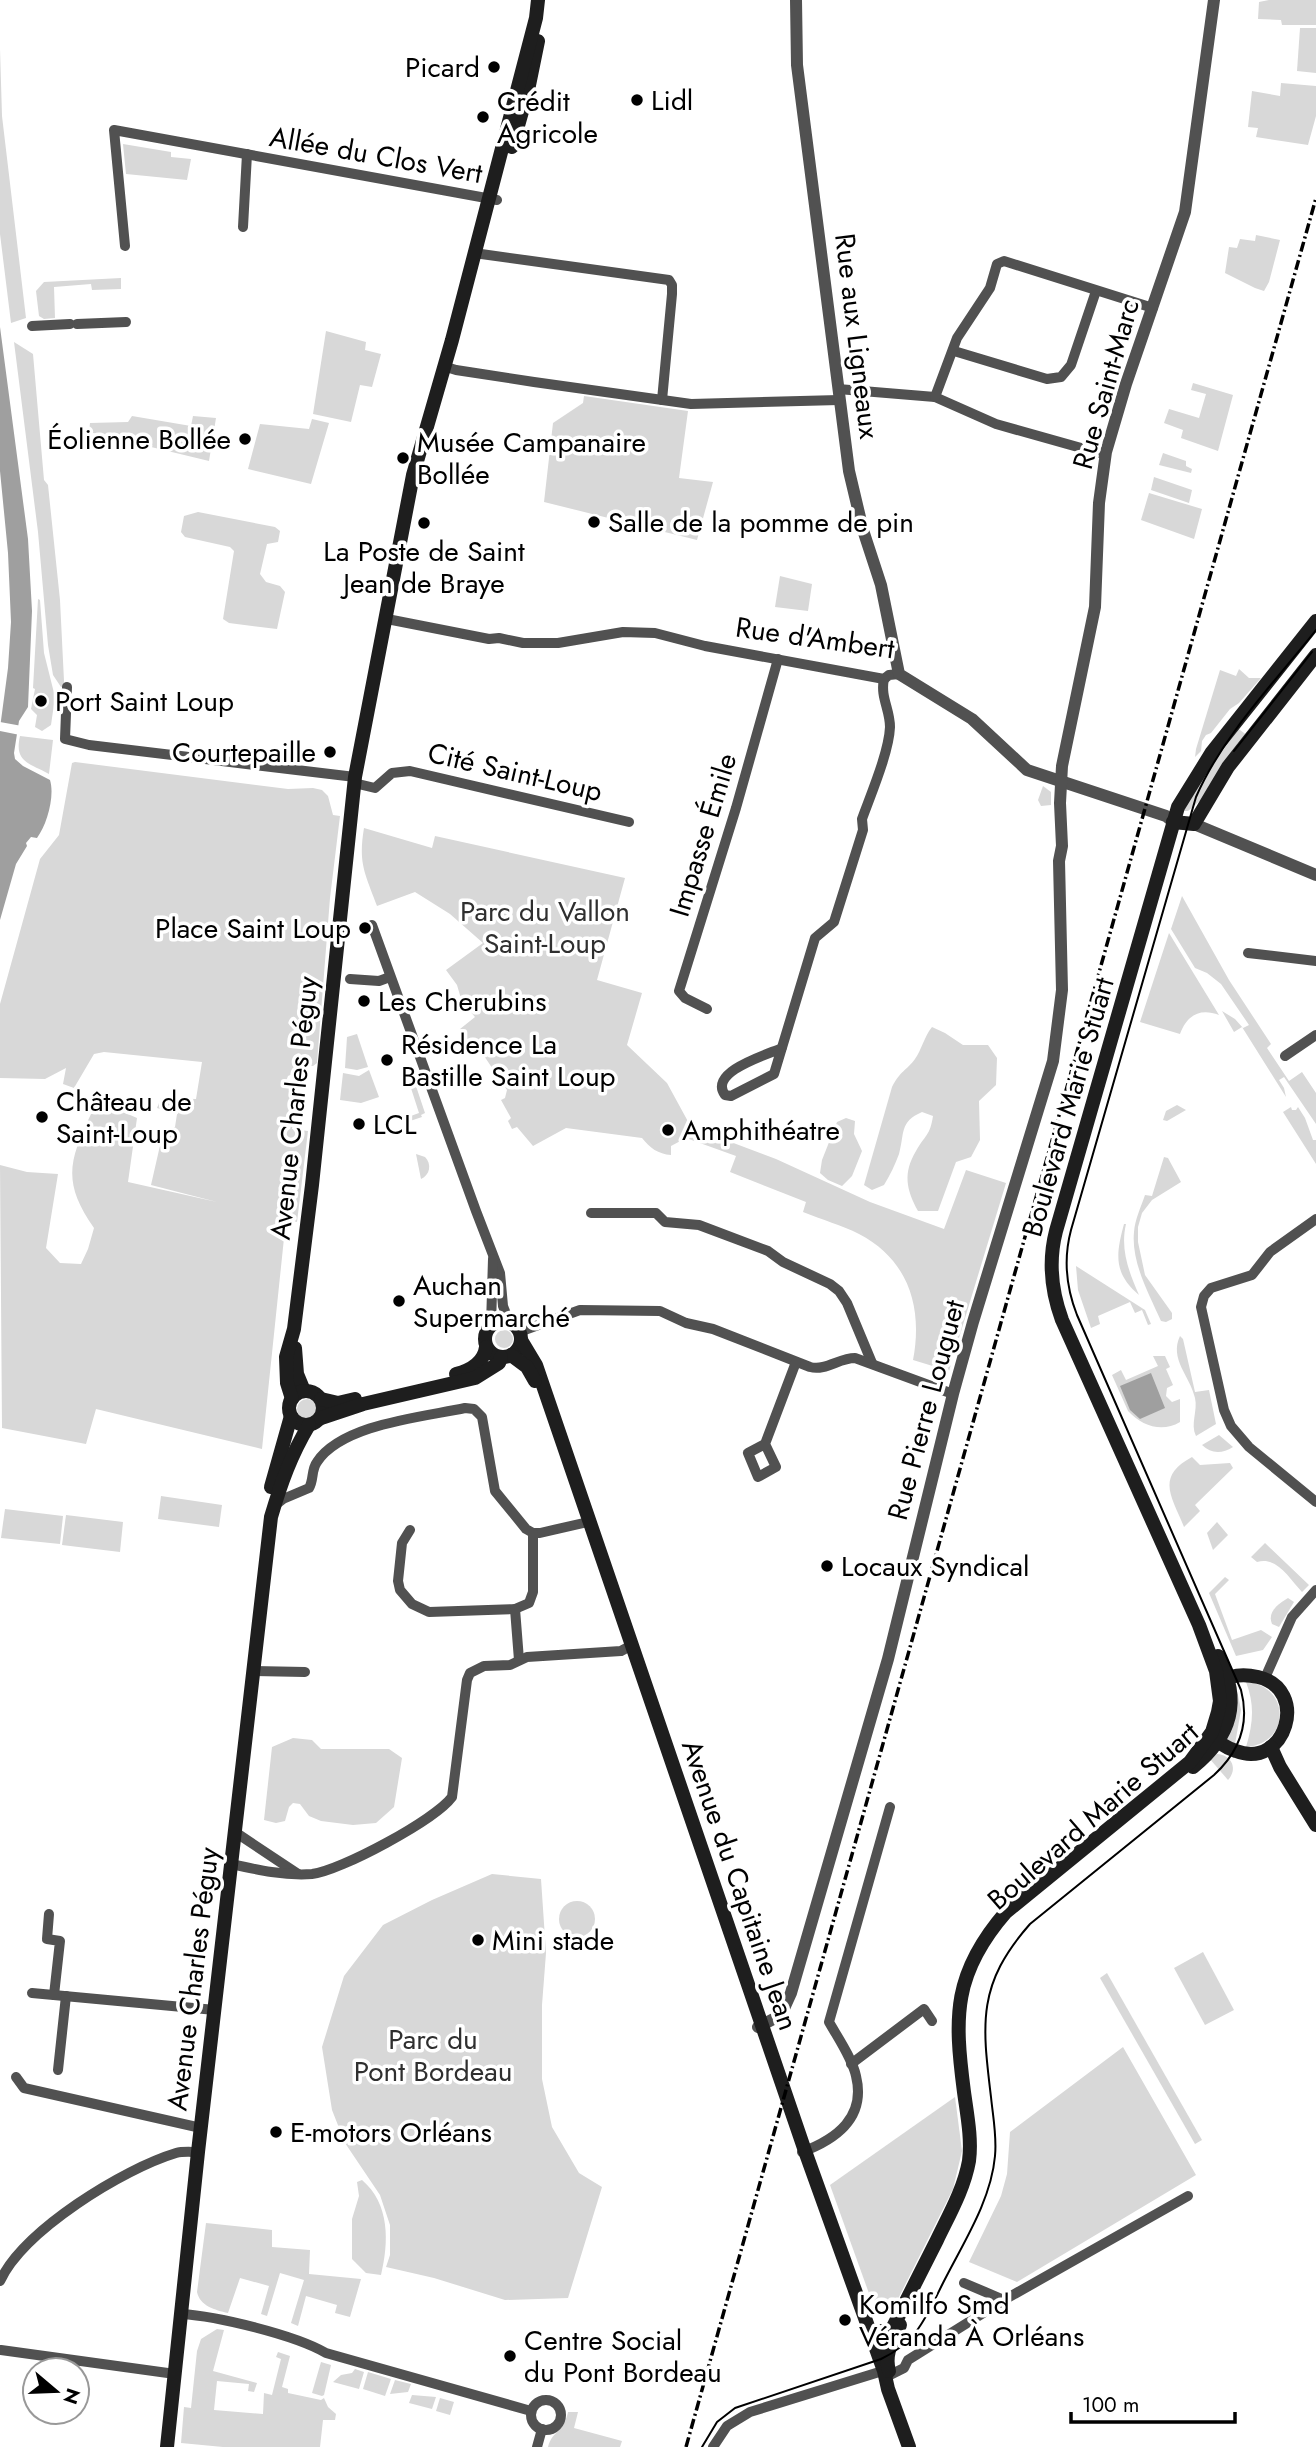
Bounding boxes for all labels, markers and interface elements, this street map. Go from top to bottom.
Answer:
place label: Picard [405,47,480,88]
marker: Picard [486,59,502,75]
place label: Lidl [651,80,693,121]
place label: Crédit Agricole [497,81,598,154]
marker: Lidl [629,92,645,108]
marker: Crédit Agricole [475,109,491,125]
street label: Allée du Clos Vert [266,116,486,194]
street label: Rue aux Ligneaux [824,231,890,441]
street label: Rue Saint-Marc [1062,294,1150,474]
place label: Éolienne Bollée [47,419,231,460]
place label: Musée Campanaire Bollée [417,422,646,495]
marker: Éolienne Bollée [237,431,253,447]
marker: Musée Campanaire Bollée [395,450,411,466]
place label: Salle de la pomme de pin [608,502,914,543]
marker: Salle de la pomme de pin [586,514,602,530]
marker: La Poste de Saint Jean de Braye [416,515,432,531]
place label: La Poste de Saint Jean de Braye [323,531,525,604]
street label: Rue d'Ambert [733,607,897,669]
place label: Port Saint Loup [55,681,234,722]
marker: Port Saint Loup [33,693,49,709]
place label: Courtepaille [172,732,316,773]
street label: Cité Saint-Loup [424,732,606,812]
marker: Courtepaille [322,744,338,760]
street label: Impasse Émile [659,748,747,922]
park label: Parc du Vallon Saint-Loup [460,891,630,964]
place label: Place Saint Loup [155,908,351,949]
marker: Place Saint Loup [357,920,373,936]
street label: Boulevard Marie Stuart [1011,972,1125,1242]
street label: Avenue Charles Péguy [260,973,328,1242]
place label: Les Cherubins [378,981,547,1022]
marker: Les Cherubins [356,993,372,1009]
place label: Résidence La Bastille Saint Loup [401,1024,616,1097]
marker: Résidence La Bastille Saint Loup [379,1052,395,1068]
place label: Château de Saint-Loup [56,1081,192,1154]
place label: LCL [373,1104,417,1145]
marker: Château de Saint-Loup [34,1109,50,1125]
place label: Amphithéatre [682,1110,840,1151]
marker: LCL [351,1116,367,1132]
marker: Amphithéatre [660,1122,676,1138]
place label: Auchan Supermarché [413,1265,570,1338]
marker: Auchan Supermarché [391,1293,407,1309]
street label: Rue Pierre Louguet [877,1295,975,1525]
place label: Locaux Syndical [841,1546,1030,1587]
marker: Locaux Syndical [819,1558,835,1574]
street label: Boulevard Marie Stuart [978,1712,1208,1919]
street label: Avenue du Capitaine Jean [671,1734,809,2036]
street label: Avenue Charles Péguy [157,1844,230,2113]
place label: Mini stade [492,1920,614,1961]
marker: Mini stade [470,1932,486,1948]
park label: Parc du Pont Bordeau [354,2019,512,2092]
place label: E-motors Orléans [290,2112,492,2153]
marker: E-motors Orléans [268,2124,284,2140]
place label: Komilfo Smd Véranda À Orléans [859,2284,1084,2357]
marker: Komilfo Smd Véranda À Orléans [837,2312,853,2328]
place label: Centre Social du Pont Bordeau [524,2320,722,2393]
marker: Centre Social du Pont Bordeau [502,2348,518,2364]
north arrow [21,2356,91,2426]
scale bar [1071,2380,1236,2424]
text: N [56,2385,87,2408]
text: 100 m [1082,2390,1139,2420]

